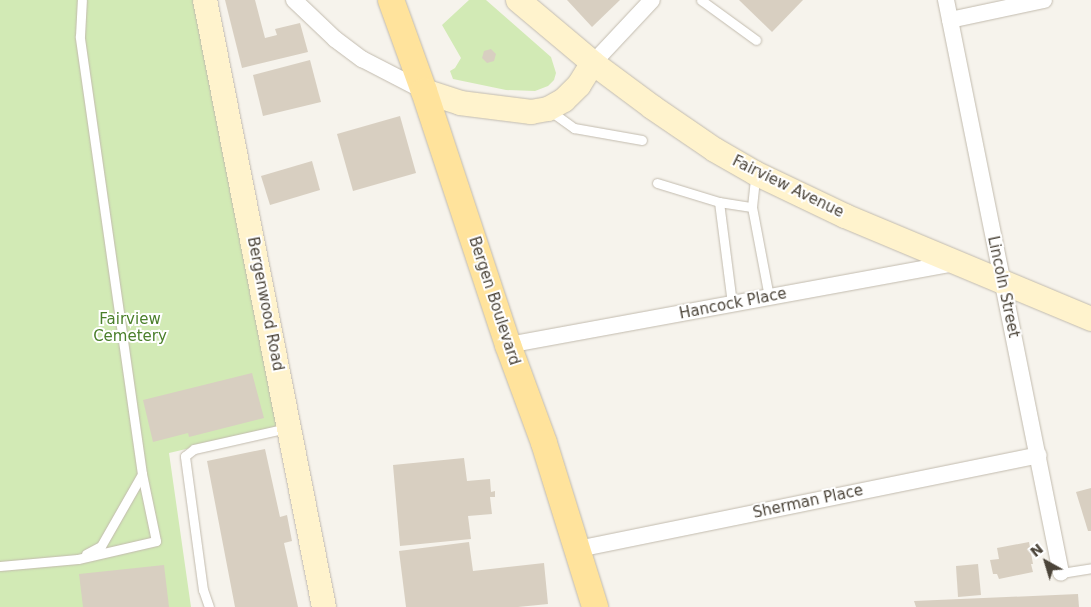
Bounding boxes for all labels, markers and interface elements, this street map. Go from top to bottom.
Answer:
street label: Fairview Avenue [729,152,847,222]
street label: Bergen Boulevard [465,234,523,368]
street label: Bergenwood Road [243,235,287,373]
street label: Lincoln Street [983,235,1023,339]
street label: Hancock Place [678,285,788,323]
park label: Fairview Cemetery [93,310,167,345]
street label: Sherman Place [751,482,865,522]
north arrow [1021,537,1071,587]
text: N [1027,540,1046,560]

